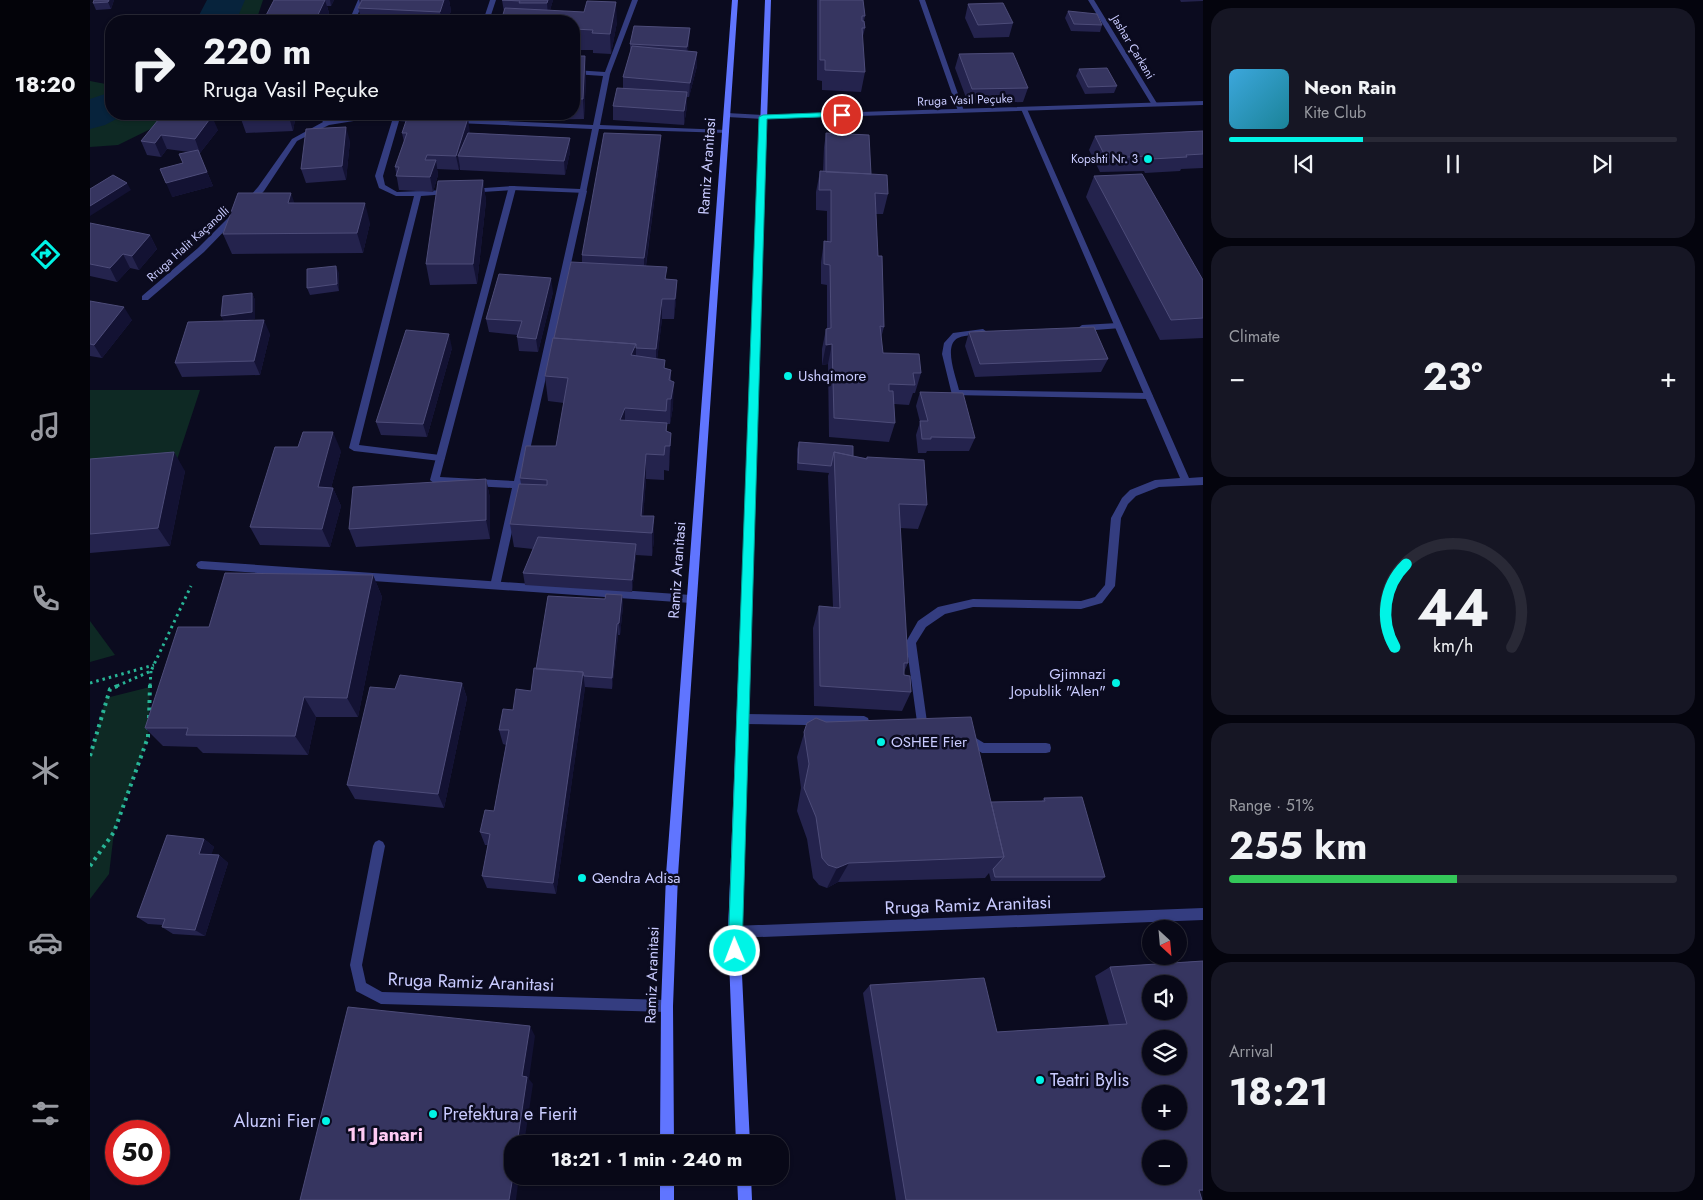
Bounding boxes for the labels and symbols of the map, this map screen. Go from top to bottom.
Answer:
street label: Jashar Çarkani [1106,10,1159,82]
street label: Rruga Vasil Peçuke [917,89,1013,111]
pin [821,94,863,136]
street label: Ramiz Aranitasi [693,117,721,215]
place label: Kopshti Nr. 3 [1071,150,1138,168]
marker: Kopshti Nr. 3 [1142,153,1154,165]
street label: Rruga Halit Kaçanolli [143,202,233,286]
place label: Ushqimore [798,365,867,387]
marker: Ushqimore [782,370,794,382]
street label: Ramiz Aranitasi [663,521,691,619]
place label: Gjimnazi Jopublik "Alen" [1009,663,1106,702]
marker: Gjimnazi Jopublik "Alen" [1110,677,1122,689]
place label: OSHEE Fier [891,731,968,753]
marker: OSHEE Fier [875,736,887,748]
place label: Qendra Adisa [592,867,680,889]
marker: Qendra Adisa [576,872,588,884]
street label: Rruga Ramiz Aranitasi [884,889,1052,921]
north arrow [1142,920,1188,965]
position arrow [708,924,760,976]
street label: Ramiz Aranitasi [639,926,665,1024]
street label: Rruga Ramiz Aranitasi [387,966,555,998]
place label: Teatri Bylis [1050,1067,1129,1093]
marker: Teatri Bylis [1034,1074,1046,1086]
place label: Prefektura e Fierit [443,1101,577,1127]
place label: Aluzni Fier [234,1108,317,1134]
marker: Prefektura e Fierit [427,1108,439,1120]
marker: Aluzni Fier [320,1115,332,1127]
speed limit sign: 50 [105,1120,170,1185]
district label: 11 Janari [347,1121,423,1148]

